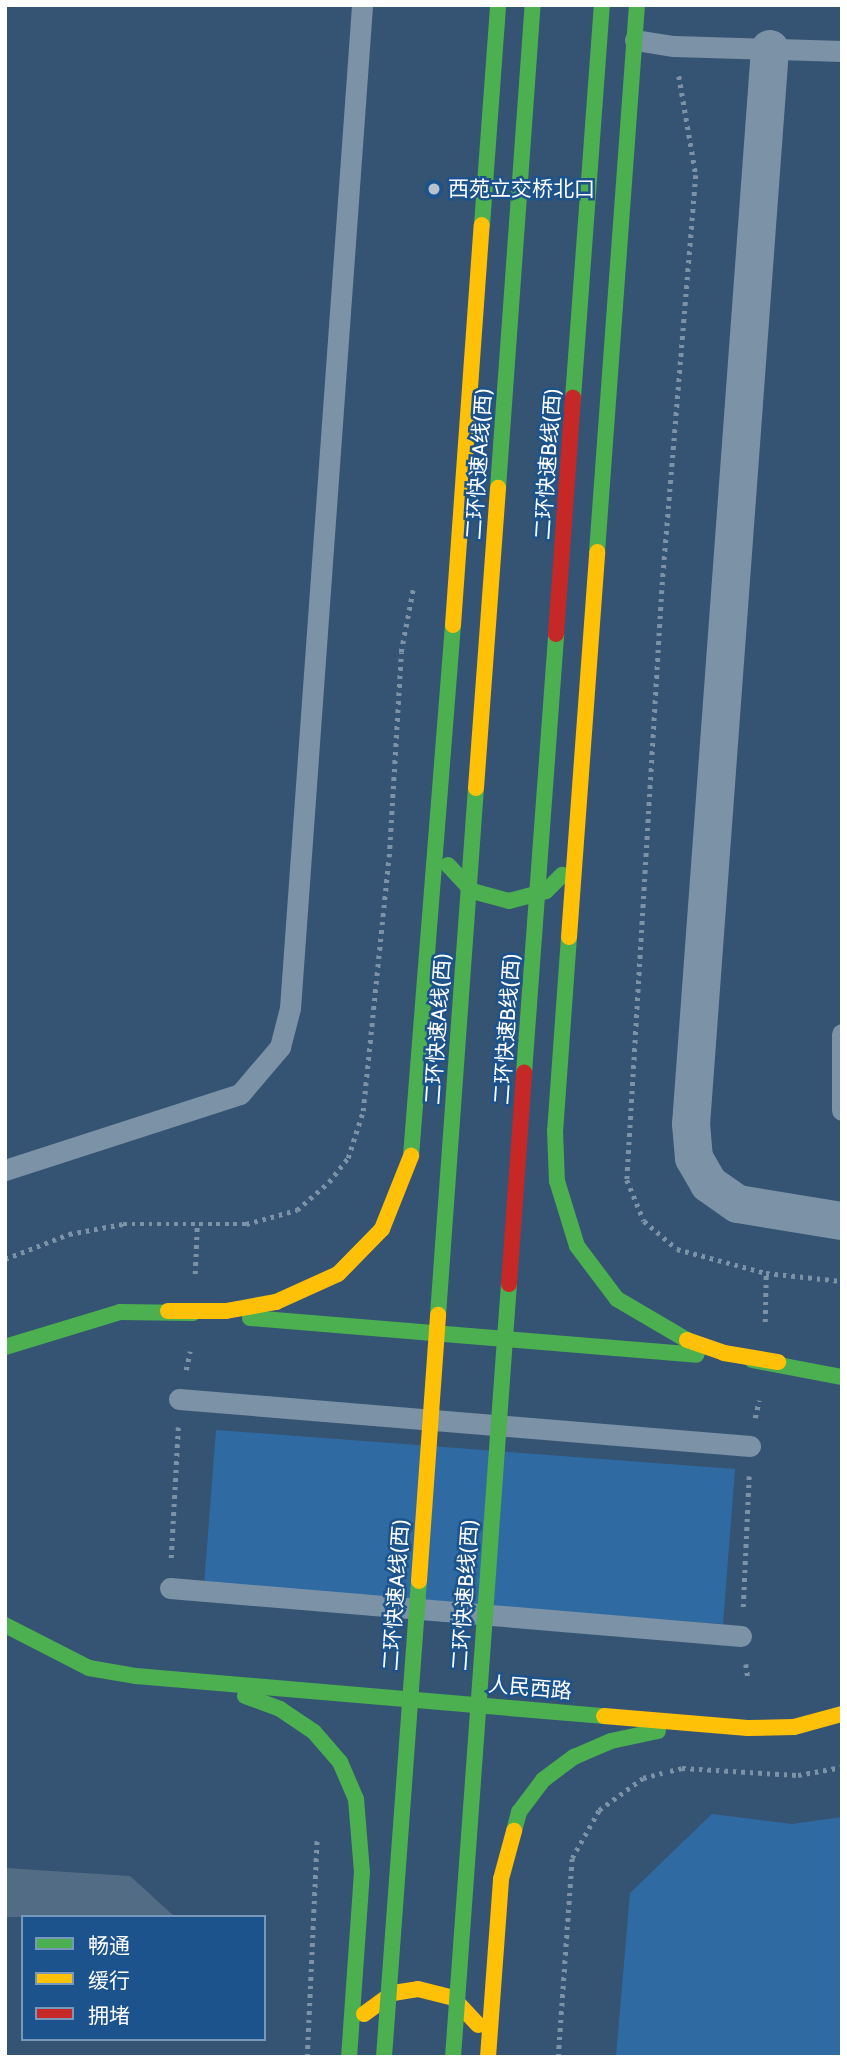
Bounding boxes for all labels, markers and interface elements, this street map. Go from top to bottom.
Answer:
place label: 西苑立交桥北口 [448,176,595,202]
marker: 西苑立交桥北口 [426,181,442,197]
street label: 二环快速A线(西) [461,387,497,541]
street label: 二环快速B线(西) [530,387,566,541]
street label: 二环快速A线(西) [420,952,456,1106]
street label: 二环快速B线(西) [489,952,525,1106]
street label: 二环快速A线(西) [378,1518,414,1672]
street label: 二环快速B线(西) [447,1518,483,1672]
street label: 人民西路 [487,1672,573,1704]
legend [21,1915,266,2041]
text: 畅通 [88,1933,130,1958]
text: 缓行 [88,1968,130,1993]
text: 拥堵 [88,2003,130,2028]

